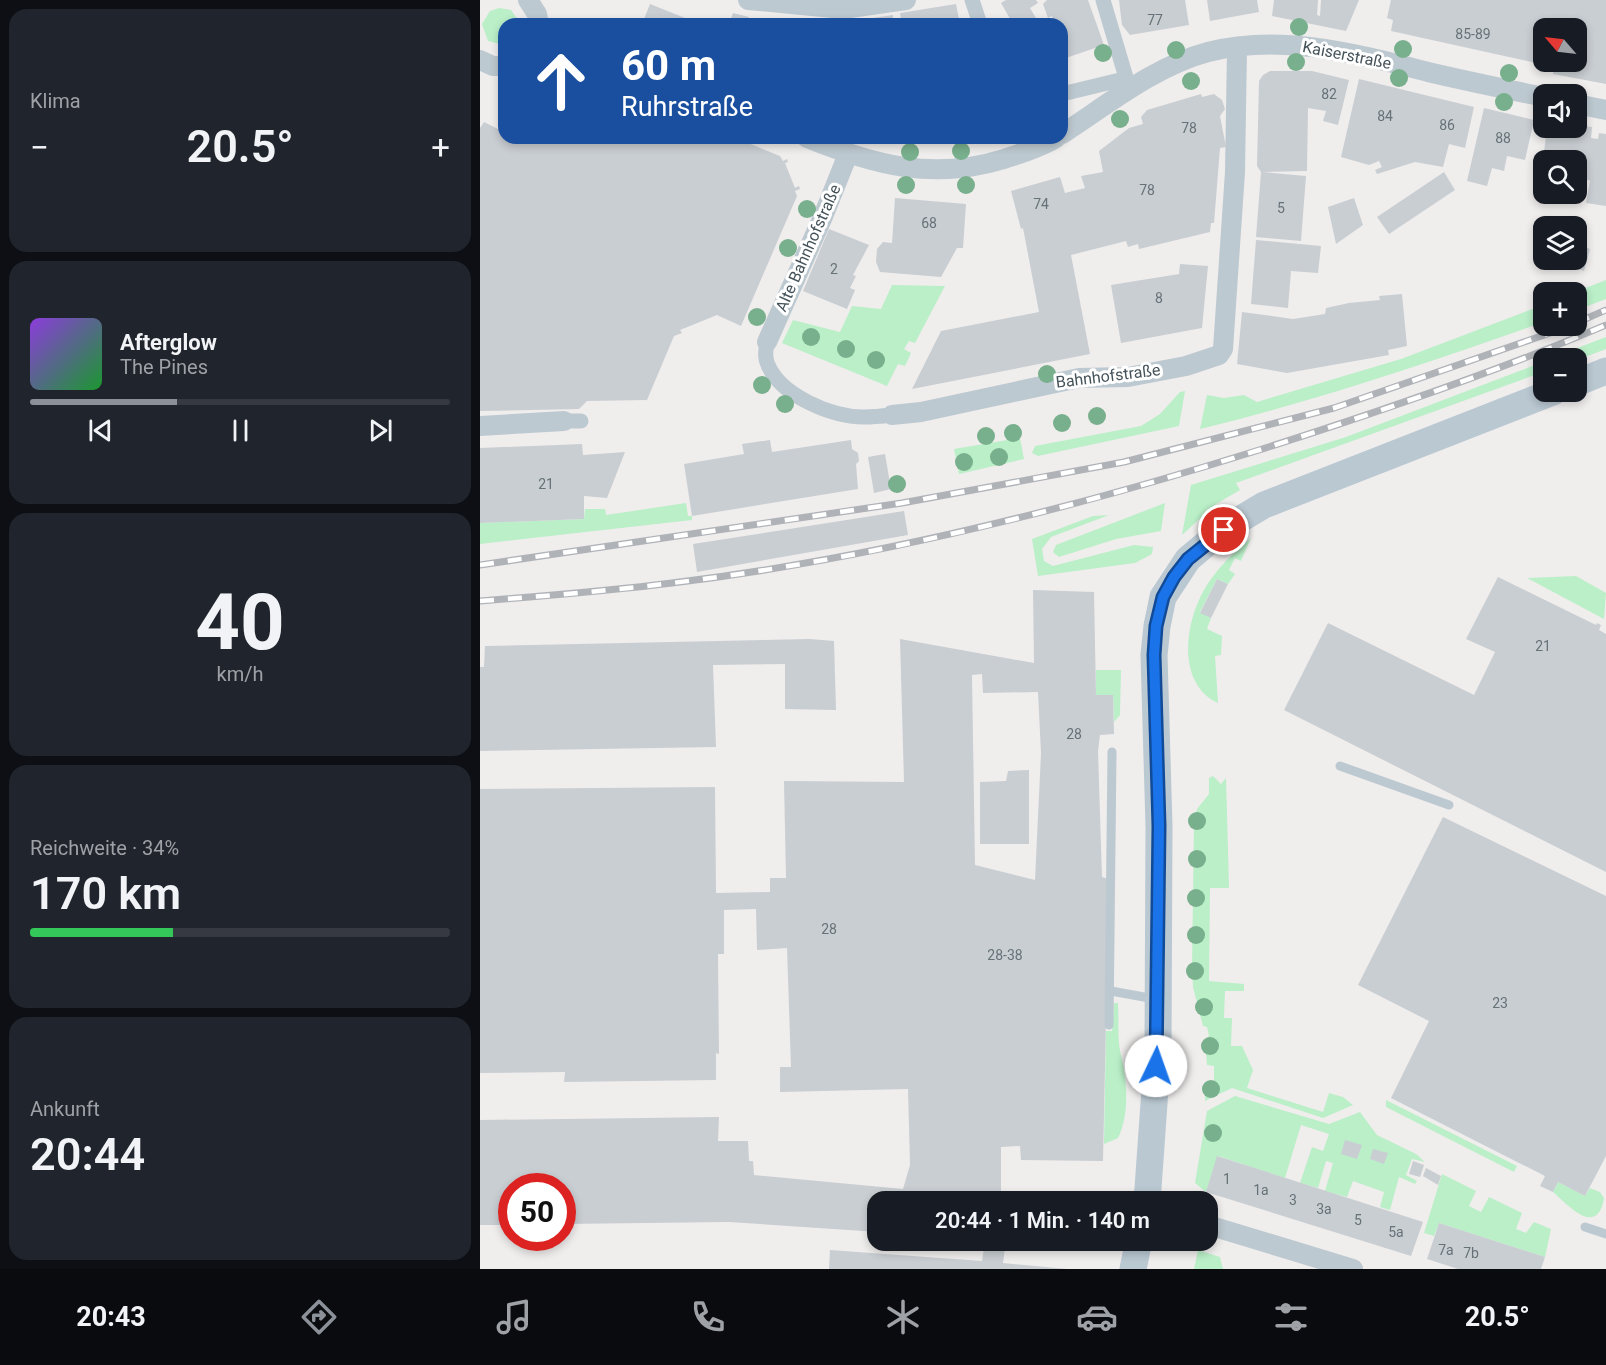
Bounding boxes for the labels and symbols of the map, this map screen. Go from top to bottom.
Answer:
house number: 77 [1147,12,1163,28]
north arrow [1533,18,1587,72]
house number: 85-89 [1455,26,1491,42]
street label: Kaiserstraße [1301,37,1393,73]
house number: 82 [1321,86,1337,102]
house number: 84 [1377,108,1393,124]
house number: 86 [1439,117,1455,133]
house number: 78 [1181,120,1197,136]
house number: 88 [1495,130,1511,146]
street label: Alte Bahnhofstraße [771,181,845,315]
house number: 78 [1139,182,1155,198]
house number: 74 [1033,196,1049,212]
house number: 5 [1277,200,1285,216]
house number: 68 [921,215,937,231]
house number: 2 [830,261,838,277]
house number: 8 [1155,290,1163,306]
street label: Bahnhofstraße [1055,360,1161,392]
house number: 21 [538,476,554,492]
pin [1198,504,1249,555]
house number: 21 [1535,638,1551,654]
house number: 28 [1066,726,1082,742]
house number: 28 [821,921,837,937]
house number: 28-38 [987,947,1023,963]
house number: 23 [1492,995,1508,1011]
position arrow [1124,1034,1188,1098]
house number: 1 [1223,1171,1231,1187]
speed limit sign: 50 [498,1173,576,1251]
house number: 1a [1253,1182,1269,1198]
house number: 3 [1289,1192,1297,1208]
house number: 3a [1316,1201,1332,1217]
house number: 5 [1354,1212,1362,1228]
house number: 5a [1388,1224,1404,1240]
house number: 7a [1438,1242,1454,1258]
house number: 7b [1463,1245,1479,1261]

